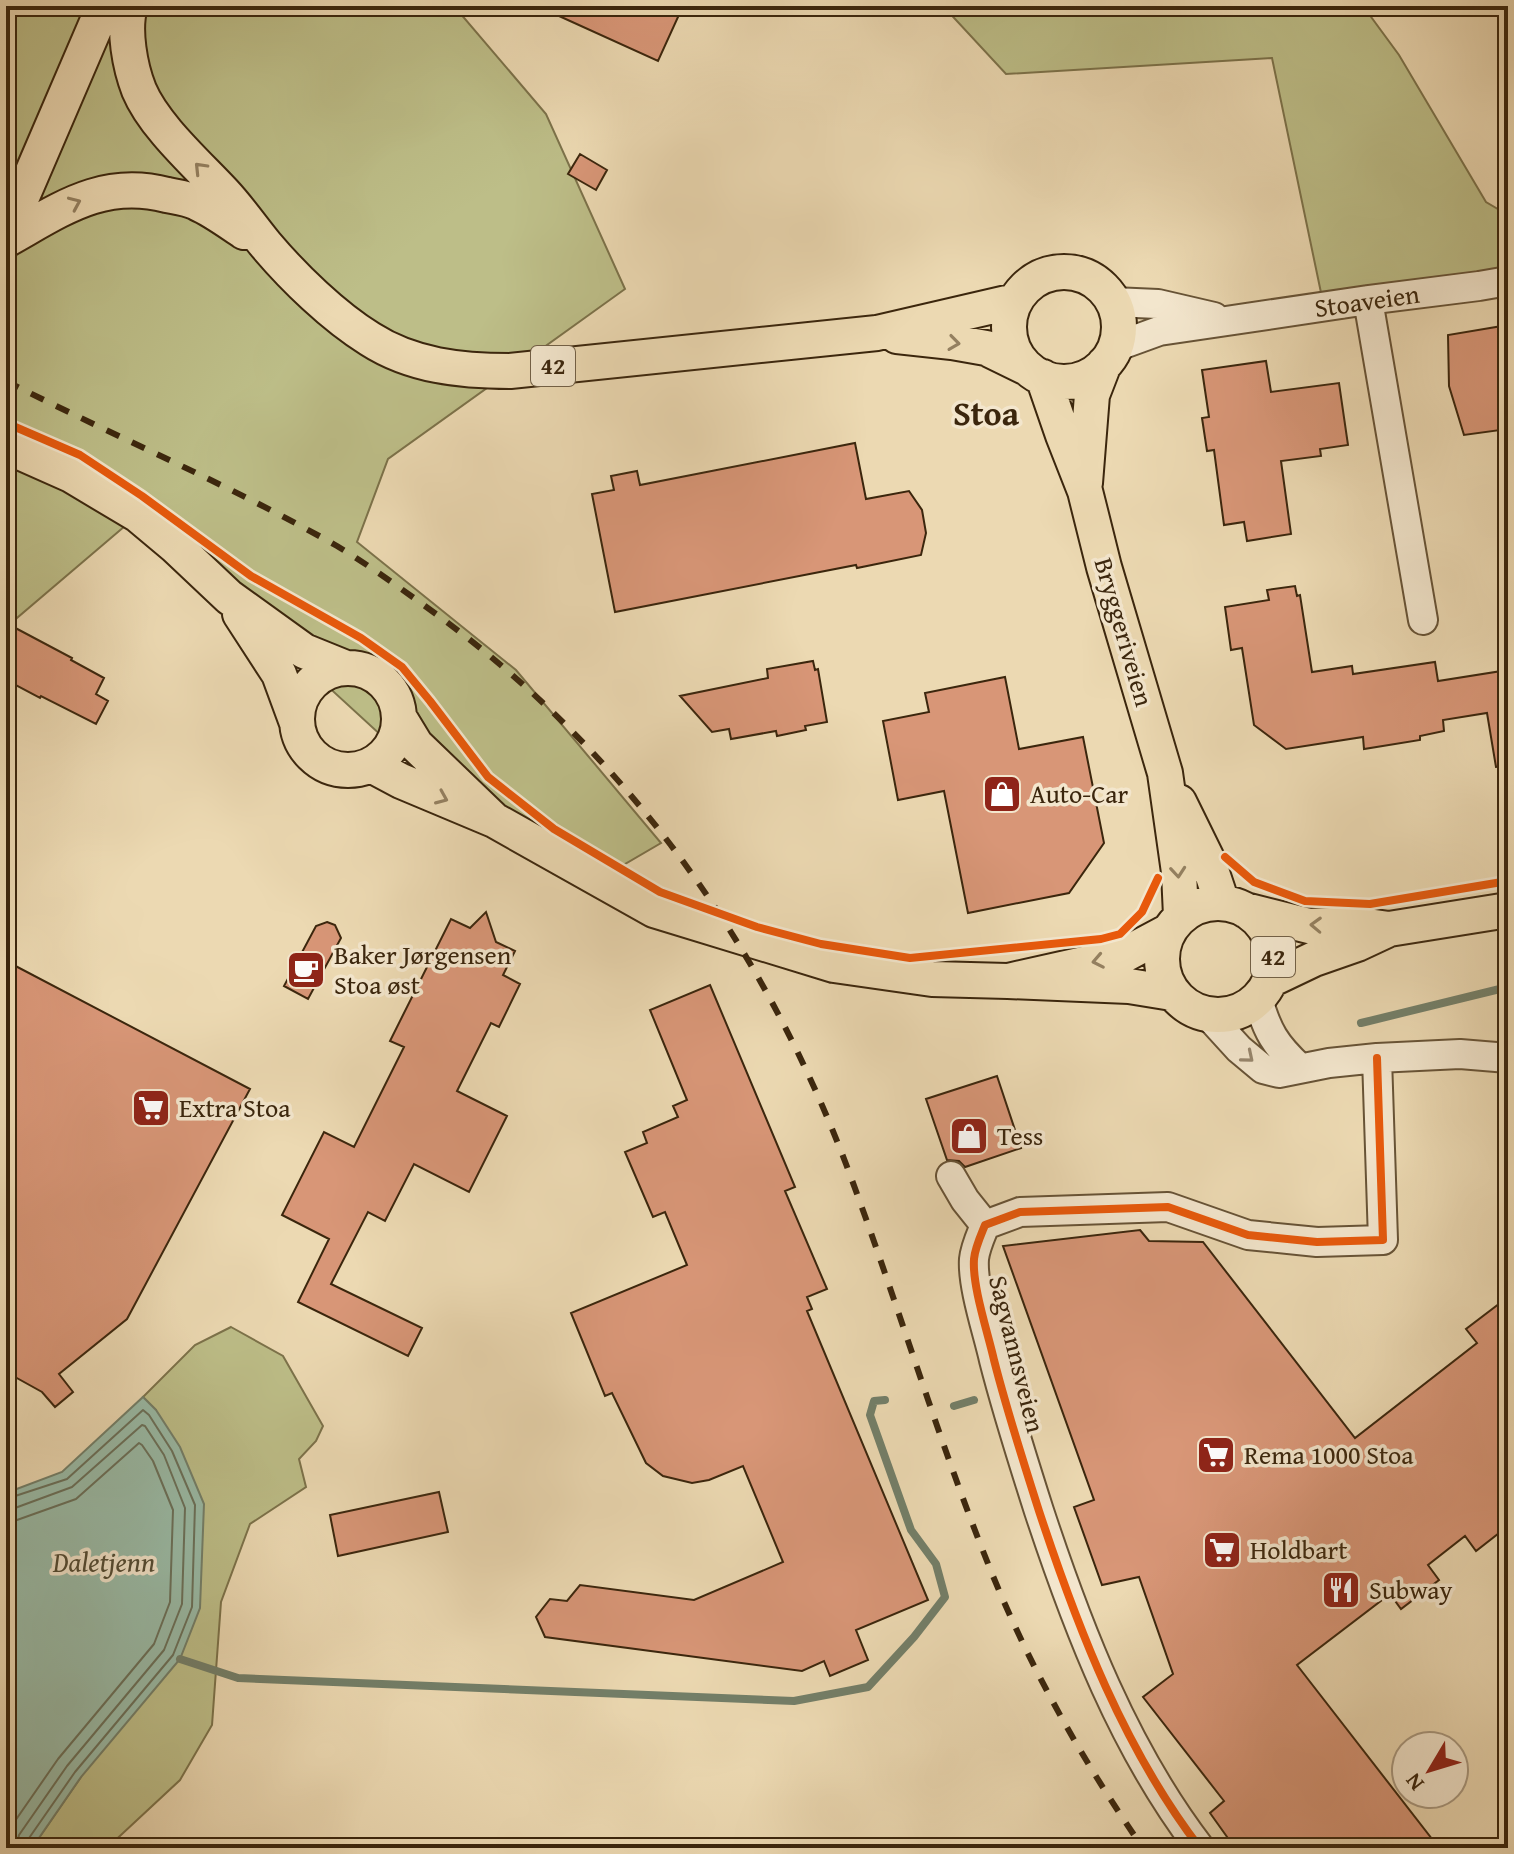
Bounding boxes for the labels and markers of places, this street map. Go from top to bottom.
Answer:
shop icon: Auto-Car [981,773,1023,815]
place label: Auto-Car [1030,774,1129,813]
place label: Baker Jørgensen Stoa øst [334,935,512,1004]
cafe icon: Baker Jørgensen Stoa øst [285,949,327,991]
supermarket icon: Extra Stoa [130,1087,172,1129]
place label: Extra Stoa [179,1088,291,1127]
shop icon: Tess [948,1115,990,1157]
place label: Tess [997,1116,1043,1155]
supermarket icon: Rema 1000 Stoa [1195,1434,1237,1476]
place label: Rema 1000 Stoa [1244,1435,1414,1474]
supermarket icon: Holdbart [1201,1529,1243,1571]
place label: Holdbart [1250,1530,1347,1569]
restaurant icon: Subway [1320,1569,1362,1611]
place label: Subway [1369,1570,1453,1609]

